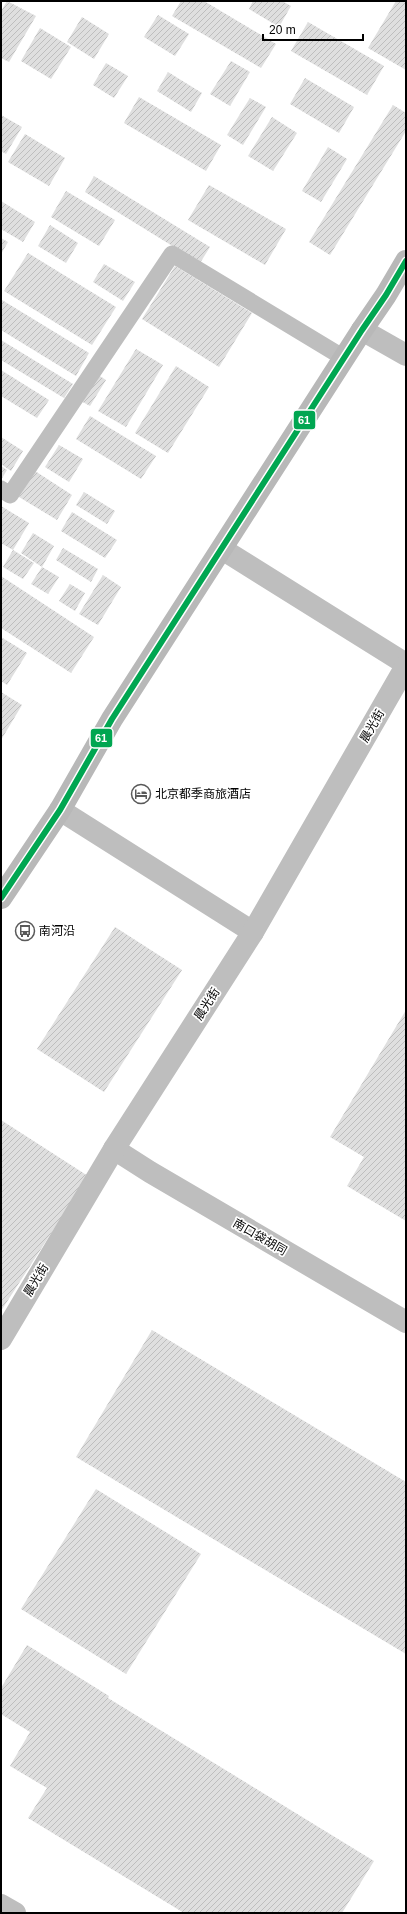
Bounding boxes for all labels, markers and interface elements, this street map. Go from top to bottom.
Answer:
scale bar [263,16,363,42]
text: 20 m [269,23,296,37]
line badge: 61 [293,410,316,430]
text: 61 [298,414,310,426]
street label: 晨光街 [357,707,387,745]
line badge: 61 [90,728,113,748]
text: 61 [95,732,107,744]
hotel icon: 北京都季商旅酒店 [130,783,152,805]
place label: 北京都季商旅酒店 [155,787,251,801]
bus stop icon: 南河沿 [14,920,36,942]
place label: 南河沿 [39,924,75,938]
street label: 晨光街 [191,985,223,1023]
street label: 南口袋胡同 [231,1216,289,1258]
street label: 晨光街 [21,1261,51,1299]

